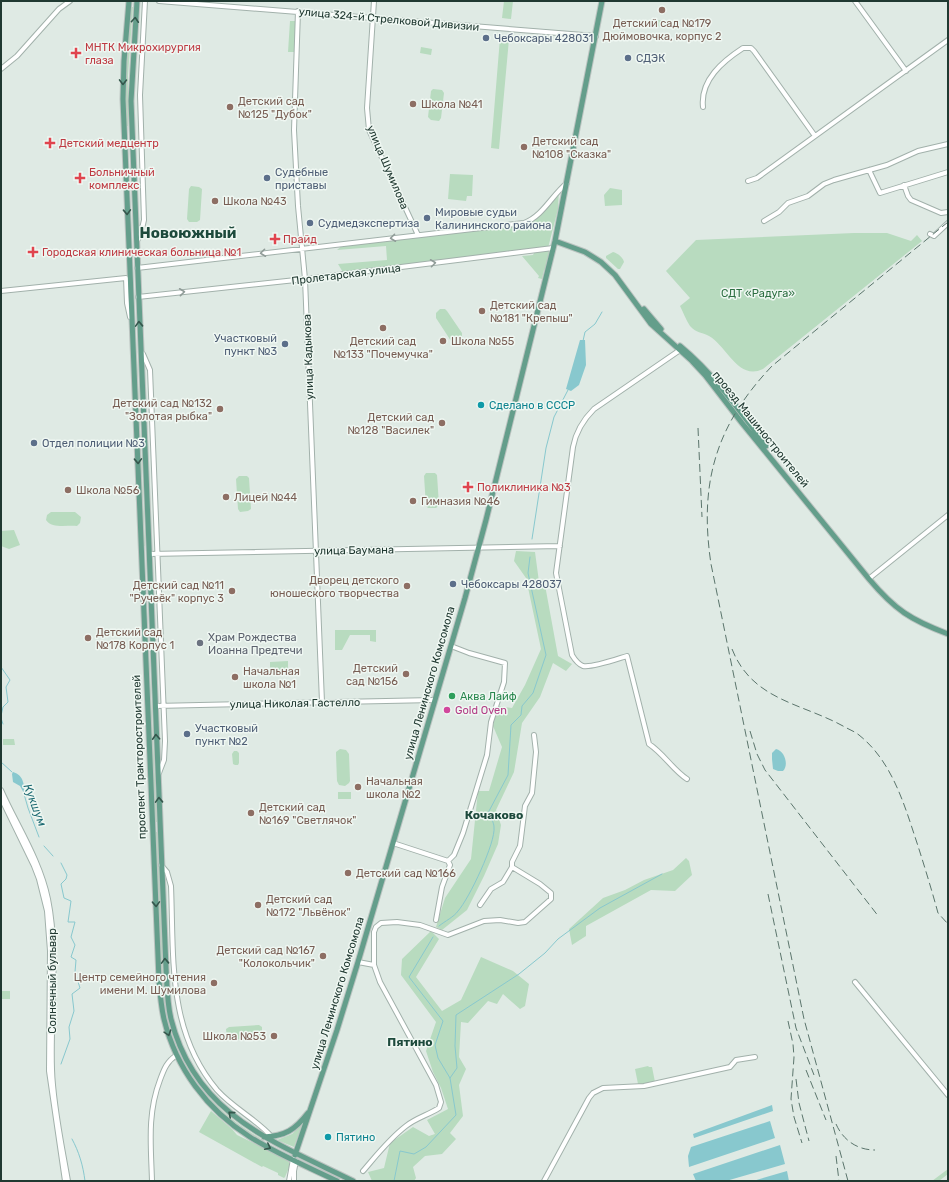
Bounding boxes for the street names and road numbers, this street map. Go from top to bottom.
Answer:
street label: улица 324-й Стрелковой Дивизии [298,5,480,34]
street label: улица Шумилова [364,123,411,211]
street label: Пролетарская улица [291,261,401,288]
street label: улица Кадыкова [301,314,316,400]
street label: проезд Машиностроителей [710,369,812,490]
street label: улица Баумана [314,543,394,558]
street label: улица Ленинского Комсомола [401,605,458,761]
street label: проспект Тракторостроителей [130,675,149,839]
street label: улица Николая Гастелло [230,696,360,711]
street label: улица Ленинского Комсомола [308,915,367,1071]
street label: Солнечный бульвар [46,928,59,1034]

